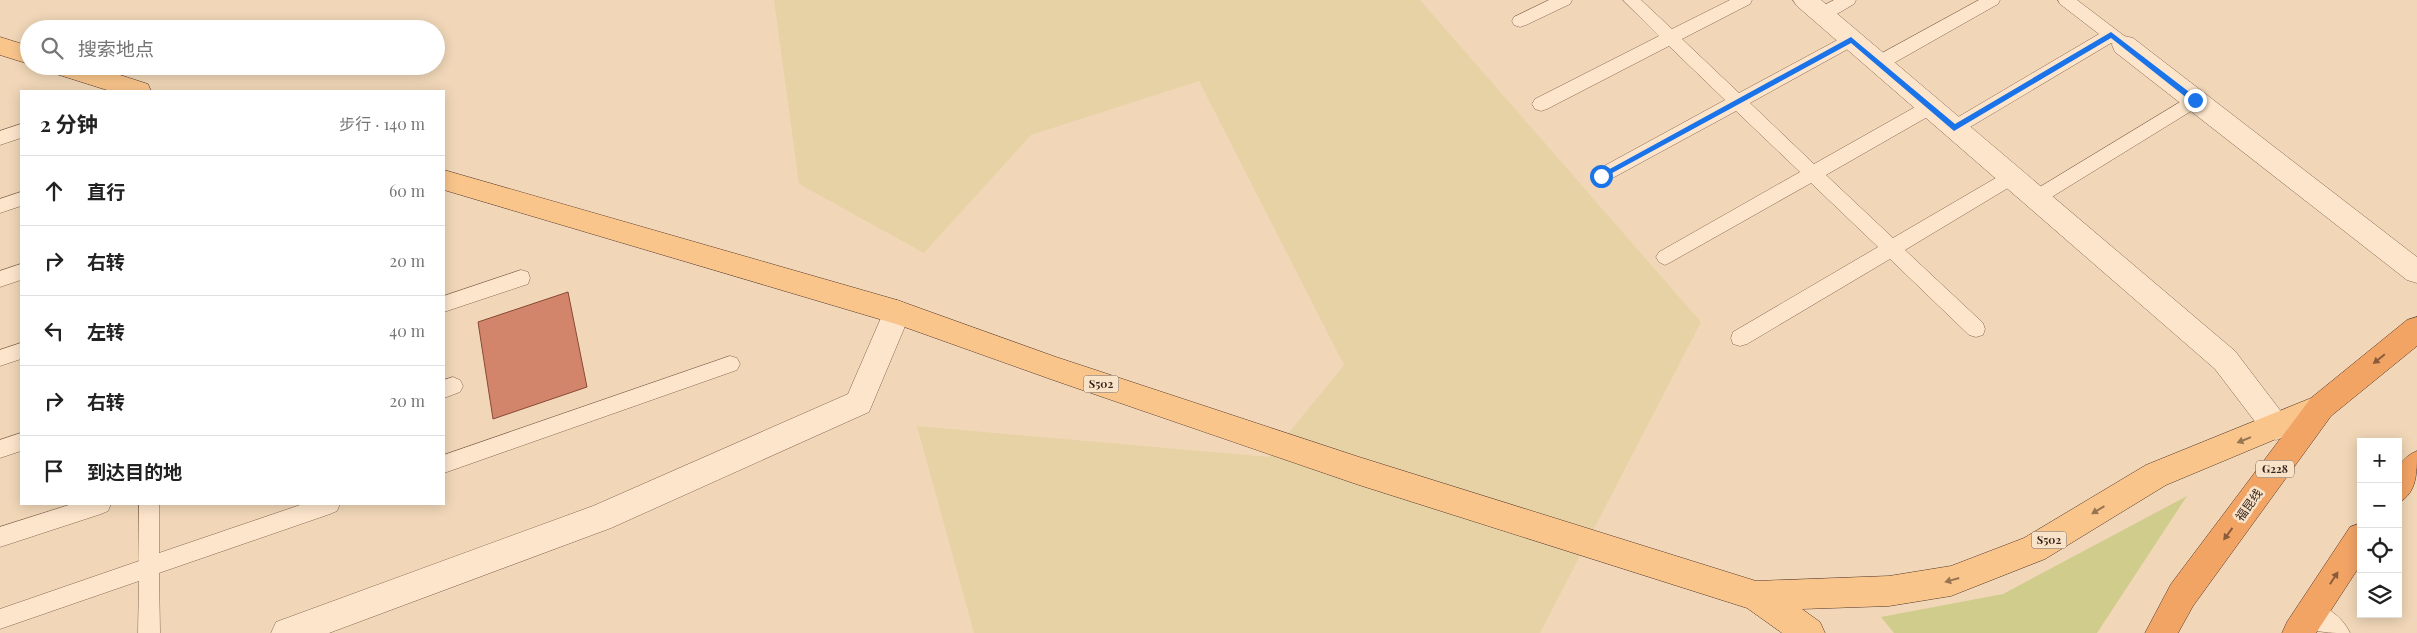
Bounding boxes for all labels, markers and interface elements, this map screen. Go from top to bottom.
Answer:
search box [20,20,445,75]
icon: search [38,34,66,62]
text: 搜索地点 [78,35,154,61]
route end [2184,89,2207,112]
text: 2 分钟 [40,109,98,137]
text: 步行 · 140 m [339,113,425,134]
route start [1590,165,1613,188]
icon: ahead [40,177,68,205]
text: 直行 [87,178,125,204]
text: 60 m [389,180,425,201]
icon: right [40,247,68,275]
text: 右转 [87,248,125,274]
text: 20 m [390,250,425,271]
icon: left [40,317,68,345]
text: 左转 [87,318,125,344]
text: 40 m [389,320,425,341]
one-way arrow [2373,354,2386,365]
road number: S502 [1084,376,1118,392]
icon: right [40,387,68,415]
text: 右转 [87,388,125,414]
text: 20 m [390,390,425,411]
one-way arrow [2236,436,2251,444]
map controls [2357,438,2402,618]
button: + [2357,438,2402,483]
icon: arrive [40,457,68,485]
text: 到达目的地 [87,458,182,484]
road number: G228 [2256,460,2294,478]
button: − [2357,483,2402,528]
street label: 福昆线 [2231,485,2265,524]
one-way arrow [2092,506,2105,515]
one-way arrow [2223,527,2233,540]
button: locate [2357,528,2402,573]
road number: S502 [2032,532,2066,548]
one-way arrow [2329,571,2339,584]
button: layers [2357,573,2402,618]
one-way arrow [1944,576,1959,584]

